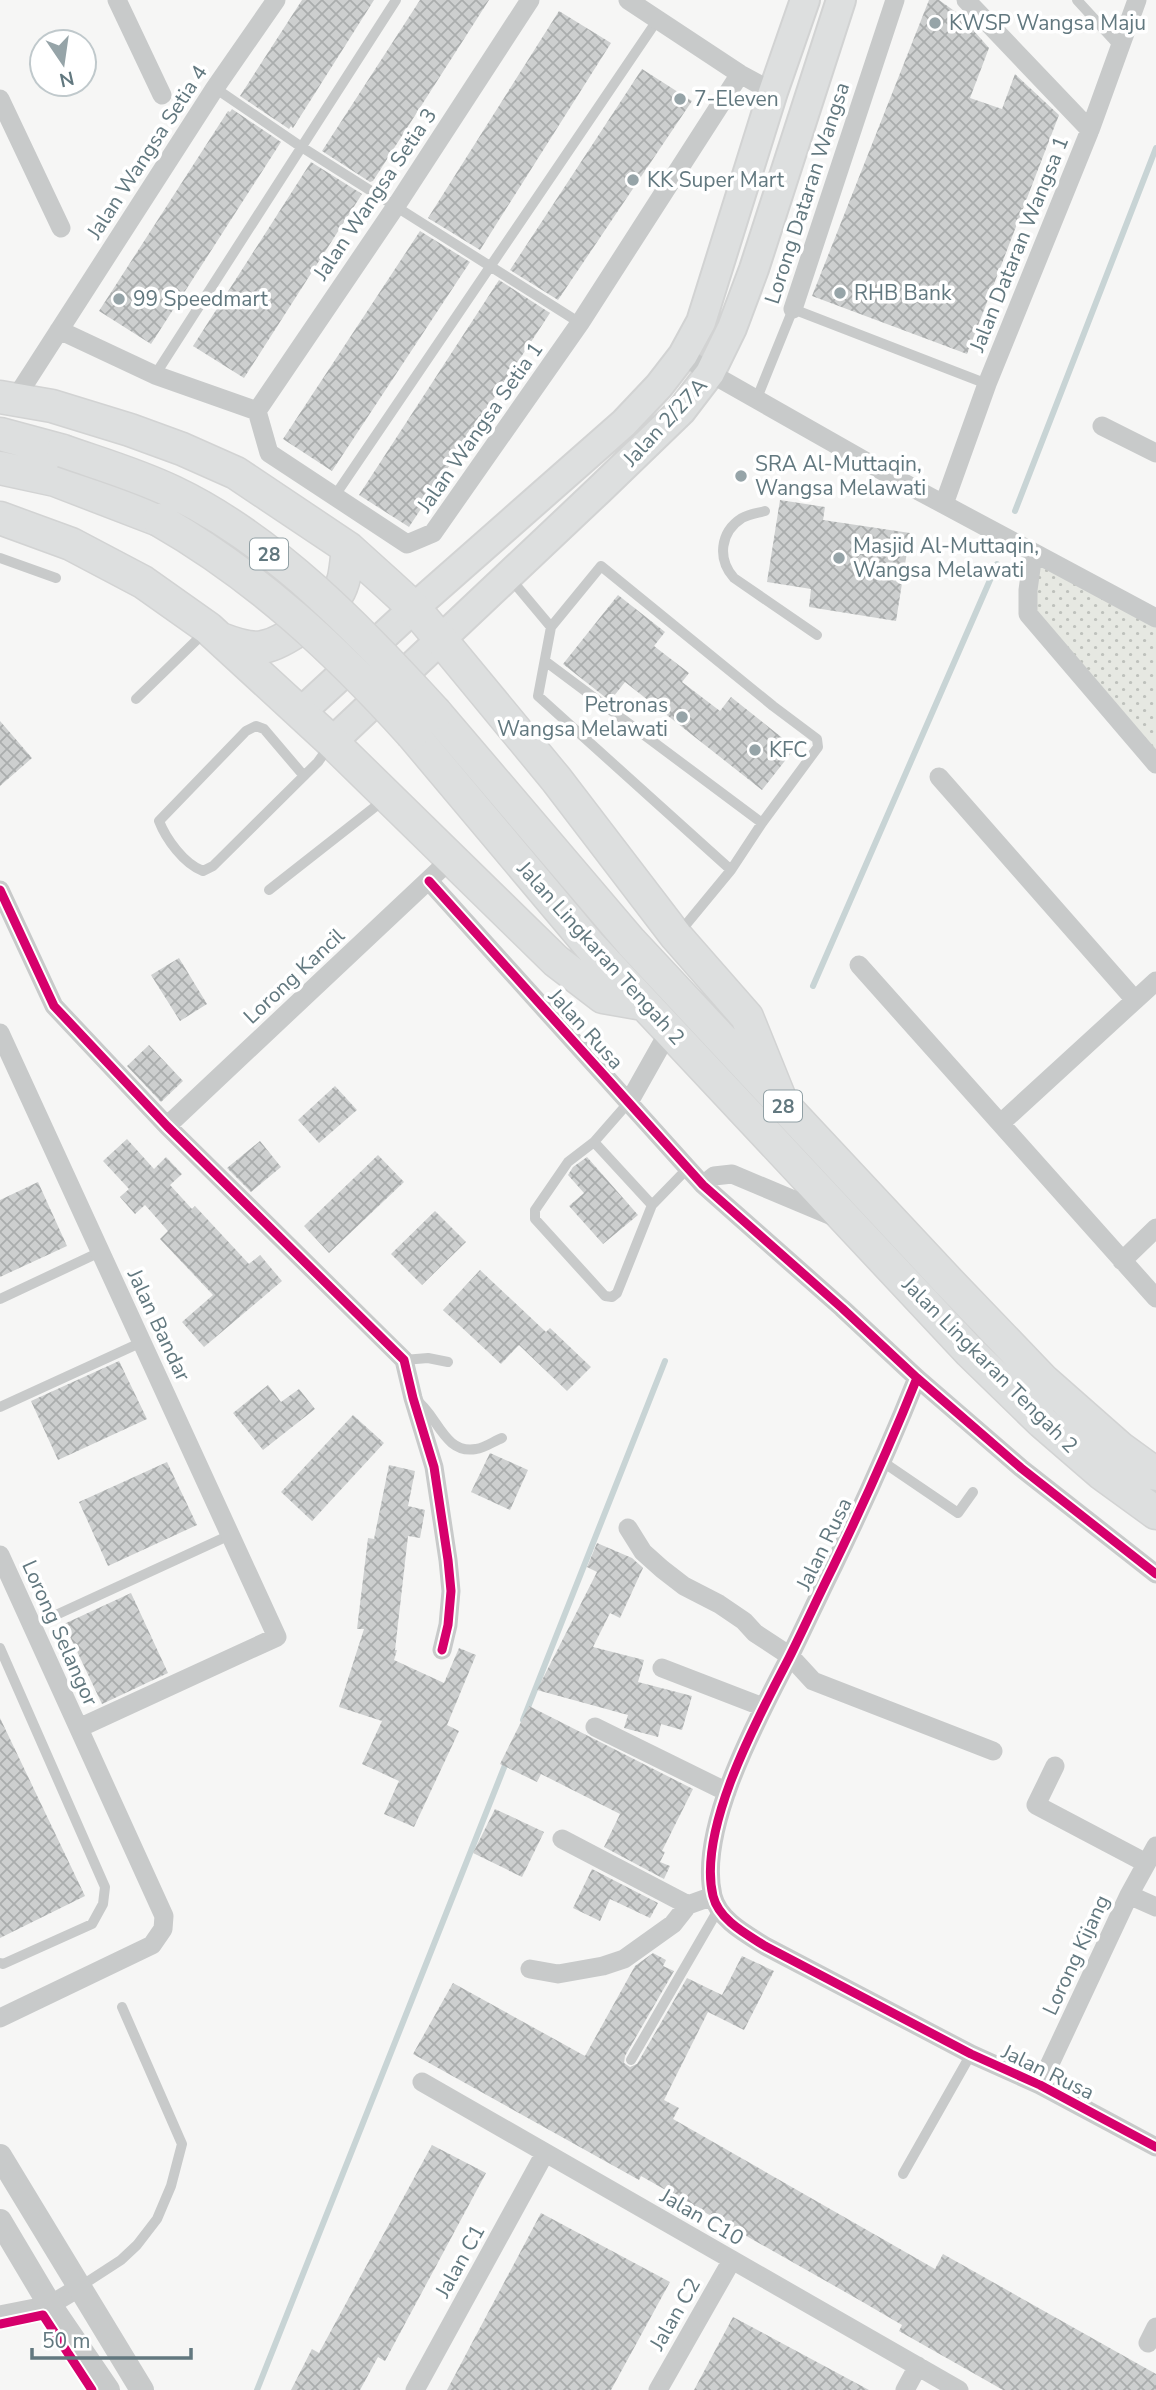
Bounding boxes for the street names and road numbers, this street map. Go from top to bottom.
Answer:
street label: Jalan Wangsa Setia 4 [80,60,214,245]
street label: Lorong Dataran Wangsa [758,79,856,307]
street label: Jalan Wangsa Setia 3 [306,102,443,286]
street label: Jalan Dataran Wangsa 1 [963,132,1075,357]
street label: Jalan Wangsa Setia 1 [410,336,549,519]
street label: Jalan 2/27A [616,372,713,473]
road number: 28 [250,538,288,569]
street label: Jalan Lingkaran Tengah 2 [510,854,691,1051]
street label: Lorong Kancil [237,921,351,1030]
street label: Jalan Rusa [542,982,630,1075]
road number: 28 [764,1090,802,1122]
street label: Jalan Bandar [120,1263,197,1386]
street label: Jalan Lingkaran Tengah 2 [895,1270,1084,1459]
street label: Jalan Rusa [789,1493,858,1596]
street label: Lorong Selangor [15,1556,105,1711]
street label: Lorong Kijang [1036,1890,1116,2020]
street label: Jalan Rusa [996,2037,1099,2106]
street label: Jalan C10 [654,2181,749,2252]
street label: Jalan C1 [428,2220,491,2303]
street label: Jalan C2 [643,2273,707,2356]

